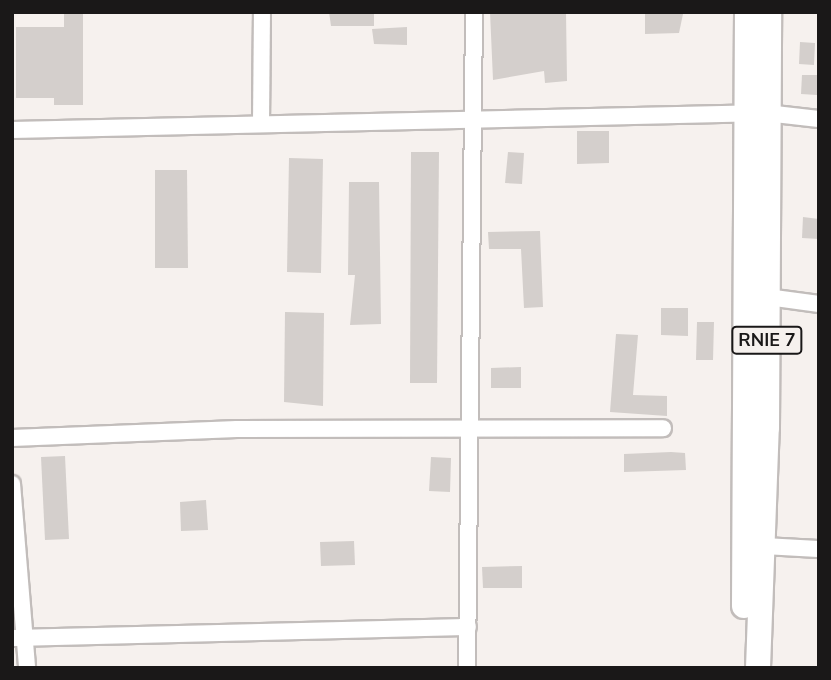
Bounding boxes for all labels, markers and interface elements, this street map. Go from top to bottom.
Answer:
road number: RNIE 7 [730,326,804,354]

